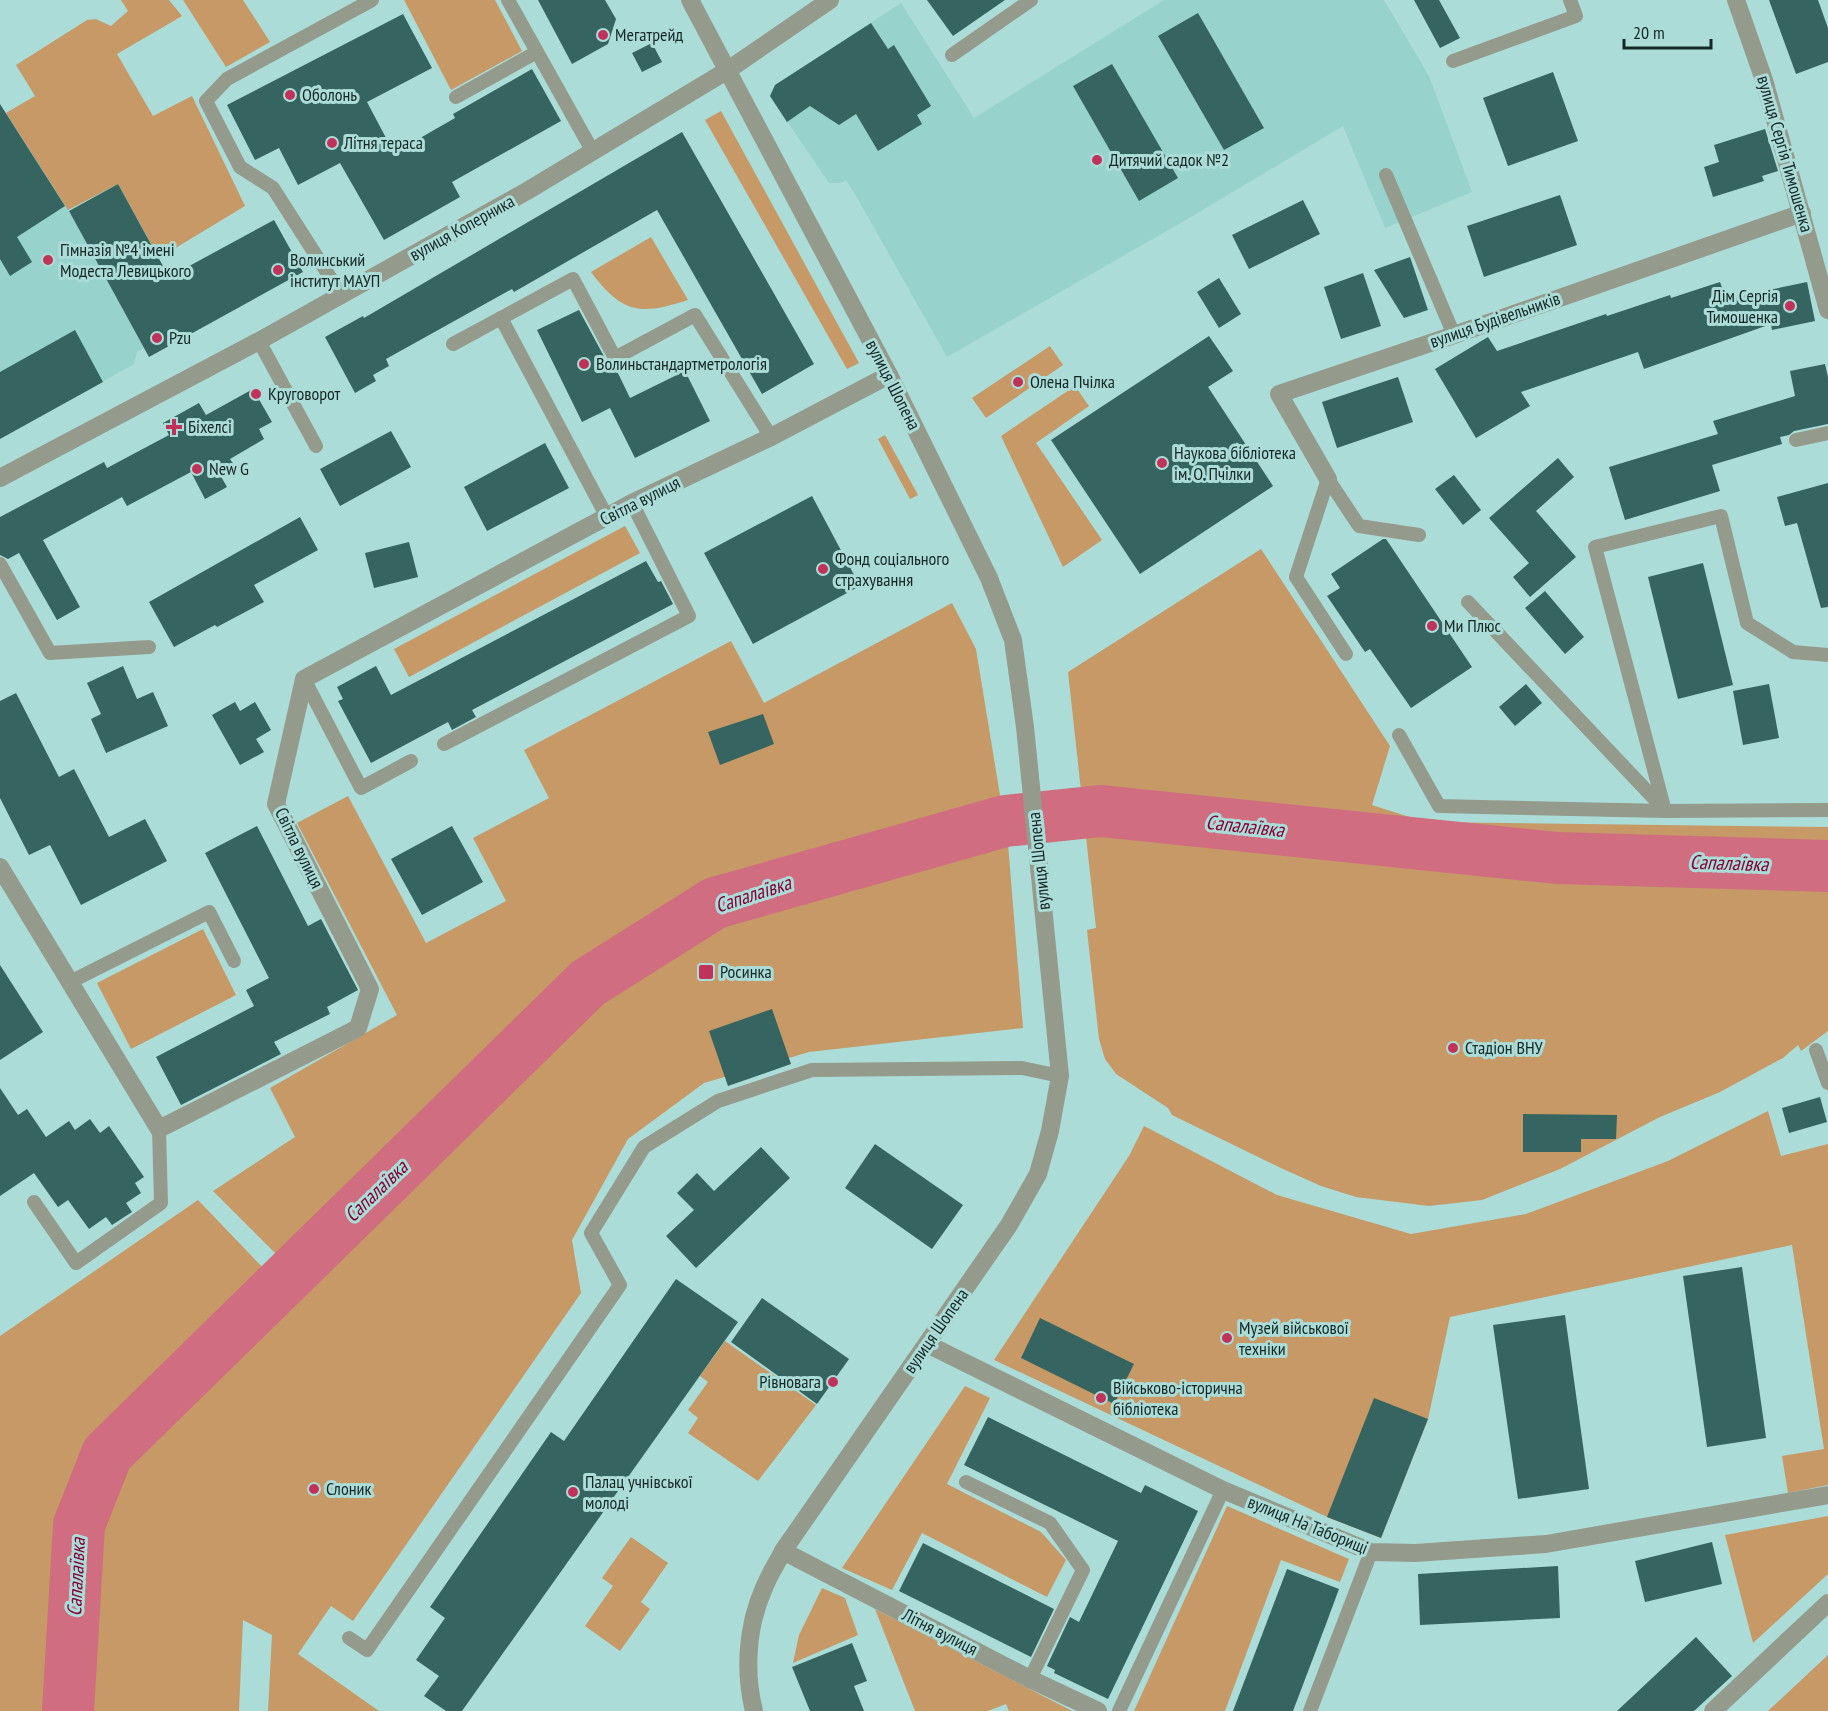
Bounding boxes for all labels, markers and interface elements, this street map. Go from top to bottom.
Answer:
scale bar [1624,12,1711,50]
text: 20 m [1633,21,1665,44]
place label: Мегатрейд [615,23,683,46]
marker: Мегатрейд [596,28,610,42]
street label: вулиця Сергія Тимошенка [1752,73,1819,235]
place label: Оболонь [302,83,357,106]
marker: Оболонь [283,88,297,102]
place label: Літня тераса [343,131,423,154]
marker: Літня тераса [325,136,339,150]
place label: Дитячий садок №2 [1109,148,1229,171]
marker: Дитячий садок №2 [1090,153,1104,167]
street label: вулиця Коперника [405,189,518,266]
place label: Гімназія №4 імені Модеста Левицького [60,238,192,282]
place label: Волинський інститут МАУП [290,248,380,292]
marker: Гімназія №4 імені Модеста Левицького [41,253,55,267]
marker: Волинський інститут МАУП [271,263,285,277]
place label: Дім Сергія Тимошенка [1706,284,1778,328]
street label: вулиця Будівельників [1427,286,1563,353]
marker: Дім Сергія Тимошенка [1783,299,1797,313]
place label: Pzu [169,326,191,349]
marker: Pzu [150,331,164,345]
street label: вулиця Шопена [861,336,926,434]
place label: Волиньстандартметрологія [596,352,767,375]
marker: Волиньстандартметрологія [577,357,591,371]
place label: Олена Пчілка [1030,370,1115,393]
marker: Олена Пчілка [1011,375,1025,389]
place label: Круговорот [268,382,341,405]
marker: Круговорот [249,387,263,401]
place label: Біхелсі [188,415,232,438]
marker: Біхелсі [165,418,183,436]
place label: Наукова бібліотека ім. О. Пчілки [1174,441,1296,485]
marker: Наукова бібліотека ім. О. Пчілки [1155,456,1169,470]
place label: New G [209,457,249,480]
marker: New G [190,462,204,476]
street label: Світла вулиця [596,471,684,531]
place label: Фонд соціального страхування [835,547,949,591]
marker: Фонд соціального страхування [816,562,830,576]
place label: Ми Плюс [1444,614,1501,637]
marker: Ми Плюс [1425,619,1439,633]
street label: Світла вулиця [270,804,329,892]
water label: Сапалаївка [1205,809,1286,843]
street label: вулиця Шопена [1022,811,1055,911]
water label: Сапалаївка [1689,849,1770,877]
water label: Сапалаївка [712,869,795,918]
place label: Росинка [720,960,772,983]
marker: Росинка [697,963,715,981]
place label: Стадіон ВНУ [1465,1036,1544,1059]
marker: Стадіон ВНУ [1446,1041,1460,1055]
water label: Сапалаївка [339,1154,414,1228]
street label: вулиця Шопена [898,1284,973,1378]
place label: Музей військової техніки [1239,1316,1349,1360]
marker: Музей військової техніки [1220,1331,1234,1345]
place label: Рівновага [759,1370,821,1393]
marker: Рівновага [826,1375,840,1389]
place label: Військово-історична бібліотека [1113,1376,1243,1420]
marker: Військово-історична бібліотека [1094,1391,1108,1405]
place label: Палац учнівської молоді [585,1470,693,1514]
place label: Слоник [326,1477,371,1500]
marker: Слоник [307,1482,321,1496]
marker: Палац учнівської молоді [566,1485,580,1499]
street label: вулиця На Таборищі [1245,1490,1372,1559]
water label: Сапалаївка [61,1536,91,1617]
street label: Літня вулиця [898,1602,982,1660]

